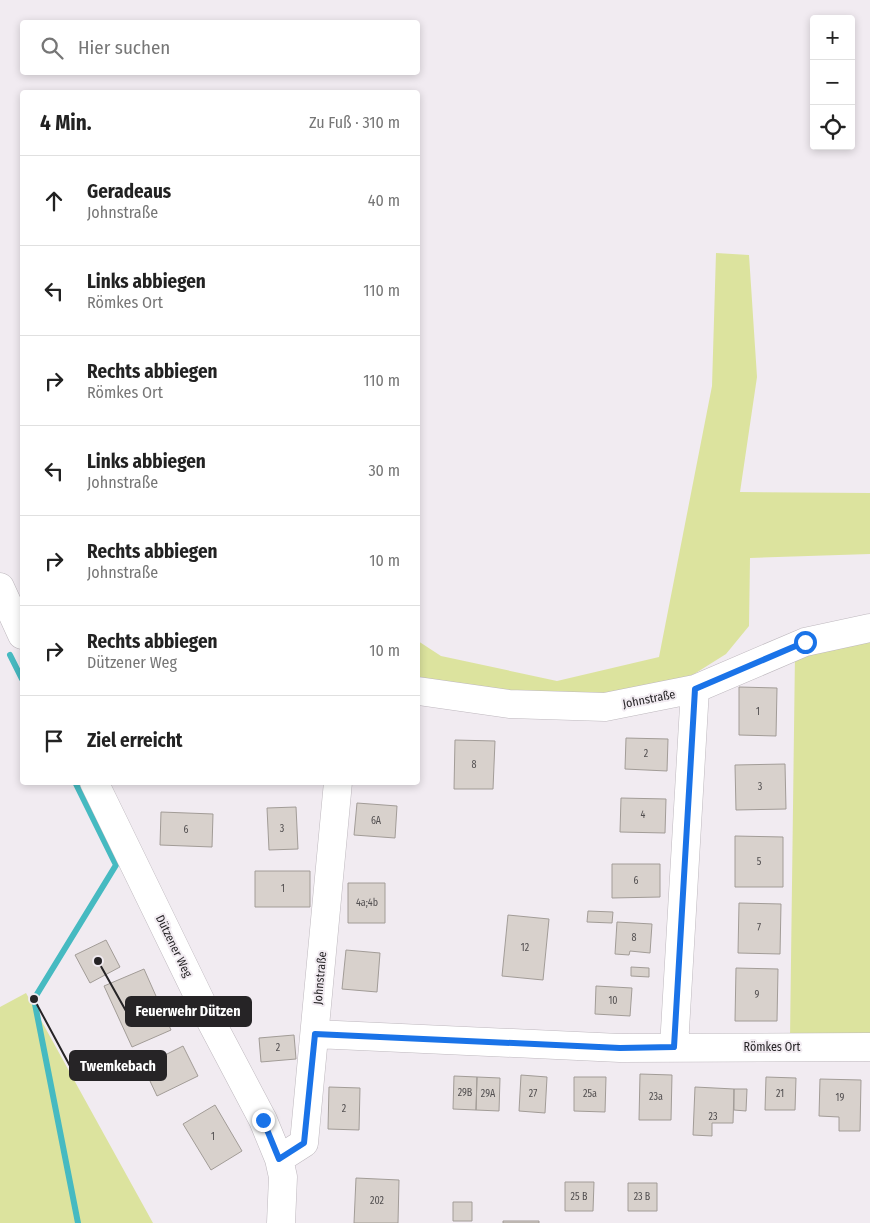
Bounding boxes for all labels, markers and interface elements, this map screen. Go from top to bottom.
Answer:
map controls [810,15,855,150]
button: + [810,15,855,60]
search box [20,20,420,75]
icon: search [38,34,66,62]
text: Hier suchen [78,36,170,59]
button: − [810,60,855,105]
button: locate [810,105,855,150]
text: 4 Min. [40,110,92,136]
text: Zu Fuß · 310 m [309,113,400,132]
text: Geradeaus [87,180,171,203]
icon: ahead [40,187,68,215]
text: 40 m [368,191,400,210]
text: Johnstraße [87,203,158,222]
text: Links abbiegen [87,270,206,293]
icon: left [40,277,68,305]
text: 110 m [363,281,400,300]
text: Römkes Ort [87,293,163,312]
text: Rechts abbiegen [87,360,217,383]
icon: right [40,367,68,395]
text: 110 m [363,371,400,390]
text: Römkes Ort [87,383,163,402]
text: Links abbiegen [87,450,206,473]
icon: left [40,457,68,485]
text: 30 m [368,461,400,480]
text: Johnstraße [87,473,158,492]
text: Rechts abbiegen [87,540,217,563]
icon: right [40,547,68,575]
text: 10 m [369,551,400,570]
text: Johnstraße [87,563,158,582]
text: Rechts abbiegen [87,630,217,653]
route start [794,631,817,654]
icon: right [40,637,68,665]
text: 10 m [369,641,400,660]
text: Dützener Weg [87,653,177,672]
street label: Johnstraße [621,687,677,711]
house number: 1 [756,706,760,718]
icon: arrive [40,727,68,755]
text: Ziel erreicht [87,729,183,752]
house number: 2 [644,748,649,760]
house number: 8 [472,759,477,771]
house number: 3 [758,781,763,793]
house number: 4 [641,809,646,821]
house number: 6A [371,815,382,827]
house number: 3 [280,823,285,835]
house number: 6 [184,824,189,836]
house number: 5 [757,856,762,868]
house number: 6 [634,875,639,887]
house number: 1 [281,883,285,895]
house number: 4a;4b [356,897,378,909]
street label: Dützener Weg [153,913,195,980]
house number: 7 [757,922,761,934]
house number: 8 [632,932,637,944]
house number: 12 [521,942,530,954]
street label: Johnstraße [311,951,329,1005]
house number: 9 [755,989,760,1001]
house number: 10 [608,995,618,1007]
callout: Feuerwehr Dützen [126,997,251,1026]
text: Feuerwehr Dützen [135,1003,241,1020]
street label: Römkes Ort [744,1040,801,1054]
house number: 2 [276,1042,281,1054]
callout: Twemkebach [70,1051,166,1080]
text: Twemkebach [80,1058,156,1075]
house number: 29B [458,1087,473,1099]
house number: 29A [481,1088,496,1100]
house number: 27 [529,1088,537,1100]
house number: 25a [583,1088,597,1100]
house number: 21 [776,1088,784,1100]
house number: 23a [649,1091,663,1103]
house number: 19 [836,1092,845,1104]
house number: 2 [342,1103,347,1115]
route end [252,1109,275,1132]
house number: 23 [709,1111,718,1123]
house number: 1 [211,1131,215,1143]
house number: 25 B [571,1191,588,1203]
house number: 23 B [634,1191,651,1203]
house number: 202 [370,1195,385,1207]

